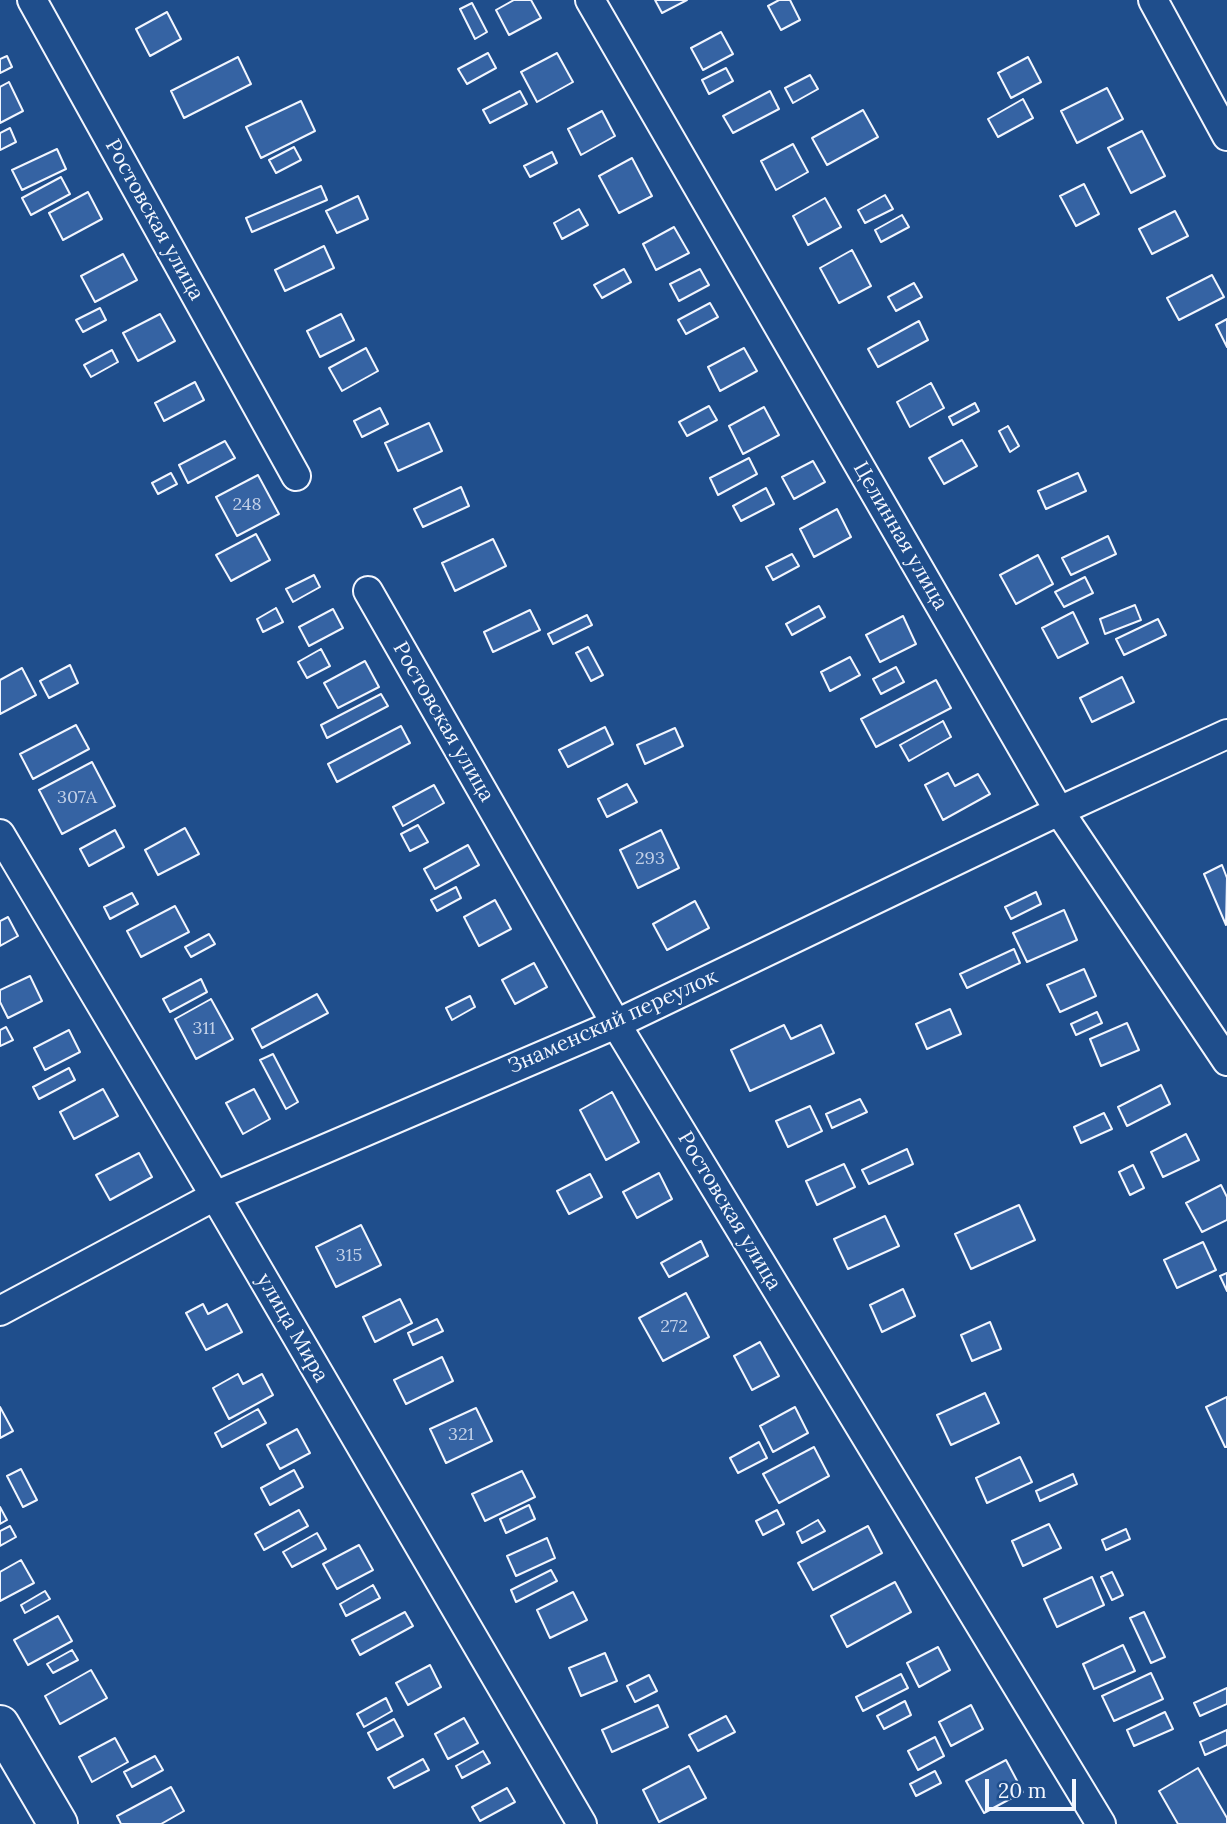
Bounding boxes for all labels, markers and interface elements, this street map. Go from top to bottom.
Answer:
street label: Ростовская улица [99,135,209,305]
street label: Целинная улица [847,457,953,615]
house number: 248 [232,494,262,516]
street label: Ростовская улица [387,638,499,806]
house number: 307А [57,787,97,809]
house number: 293 [635,848,665,870]
street label: Знаменский переулок [505,964,721,1080]
house number: 311 [192,1018,216,1040]
street label: Ростовская улица [672,1127,786,1295]
house number: 315 [336,1245,362,1267]
street label: улица Мира [251,1269,333,1387]
house number: 272 [660,1316,688,1338]
house number: 321 [448,1424,474,1446]
scale bar [989,1764,1080,1808]
text: 20 m [998,1777,1047,1804]

